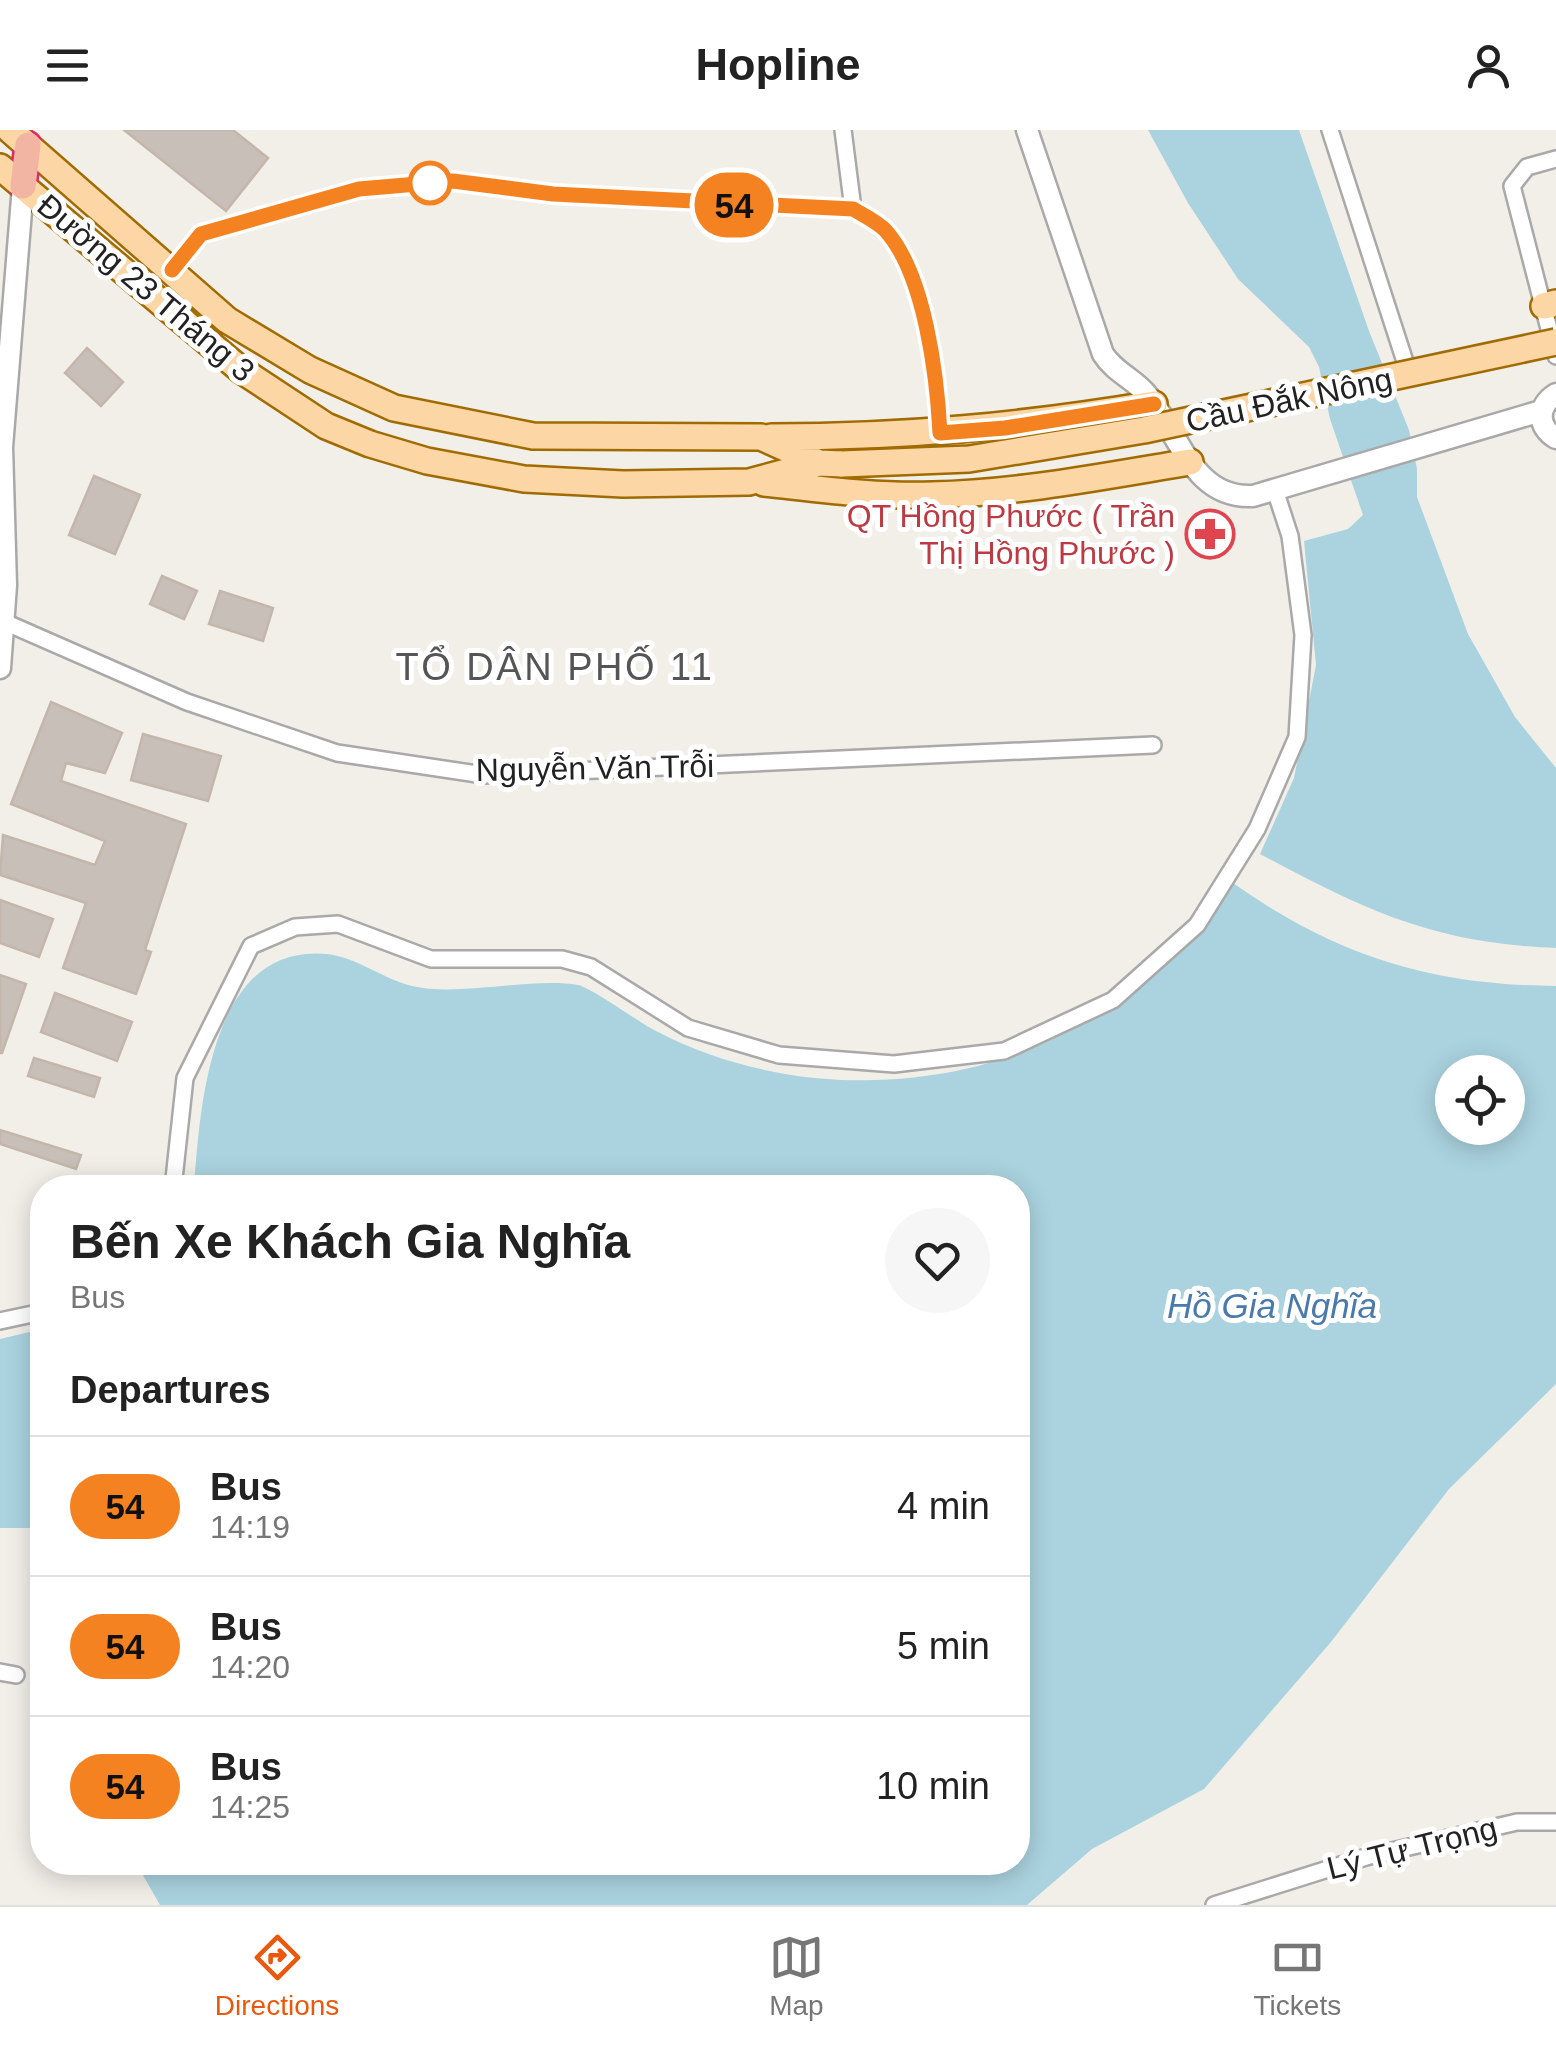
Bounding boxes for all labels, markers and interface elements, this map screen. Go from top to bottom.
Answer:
icon: menu [40,38,95,93]
icon: person [1461,38,1516,93]
text: Hopline [696,39,861,90]
unlabelled marker [409,162,451,204]
line badge: 54 [689,172,779,238]
text: 54 [715,186,753,225]
street label: Đường 23 Tháng 3 [31,187,261,389]
street label: Cầu Đắk Nông [1183,361,1395,439]
place label: QT Hồng Phước ( Trần Thị Hồng Phước ) [847,498,1175,571]
pharmacy icon: QT Hồng Phước ( Trần Thị Hồng Phước ) [1184,508,1236,560]
district label: TỔ DÂN PHỐ 11 [396,644,714,688]
street label: Nguyễn Văn Trỗi [476,748,714,788]
map controls [1435,1055,1525,1145]
button: locate [1435,1055,1525,1145]
button: heart [885,1208,990,1313]
text: Bến Xe Khách Gia Nghĩa [70,1215,630,1268]
text: Bus [70,1279,125,1315]
water label: Hồ Gia Nghĩa [1167,1286,1377,1325]
text: Departures [70,1369,271,1411]
text: Bus [210,1466,282,1508]
text: 4 min [897,1485,990,1527]
text: 54 [106,1487,144,1526]
text: 14:19 [210,1509,290,1545]
text: Bus [210,1606,282,1648]
text: 5 min [897,1625,990,1667]
text: 54 [106,1627,144,1666]
text: 14:20 [210,1649,290,1685]
text: Bus [210,1746,282,1788]
text: 10 min [876,1765,990,1807]
text: 54 [106,1767,144,1806]
text: 14:25 [210,1789,290,1825]
street label: Lý Tự Trọng [1323,1810,1501,1886]
tab: Directions [215,1930,339,2022]
tab: Map [769,1930,824,2022]
tab: Tickets [1254,1930,1341,2022]

